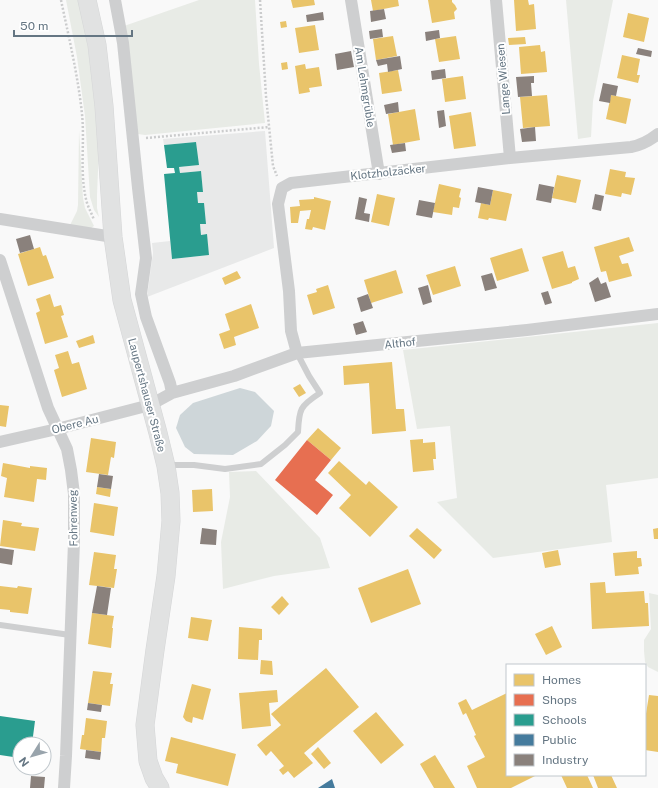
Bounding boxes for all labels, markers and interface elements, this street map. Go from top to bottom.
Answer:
scale bar [14,12,132,38]
text: 50 m [20,19,48,33]
street label: Lange Wiesen [494,43,512,115]
street label: Am Lehmgrüble [353,46,377,128]
street label: Klotzholzäcker [350,162,426,182]
street label: Althof [384,335,417,351]
street label: Laupertshauser Straße [126,337,168,453]
street label: Obere Au [50,412,100,436]
street label: Fohrenweg [67,489,79,547]
legend [506,664,646,776]
text: Homes [542,673,581,687]
text: Shops [542,693,577,707]
text: Schools [542,713,587,727]
text: Public [542,733,577,747]
north arrow [12,736,52,776]
text: Industry [542,753,589,767]
text: N [17,755,31,769]

